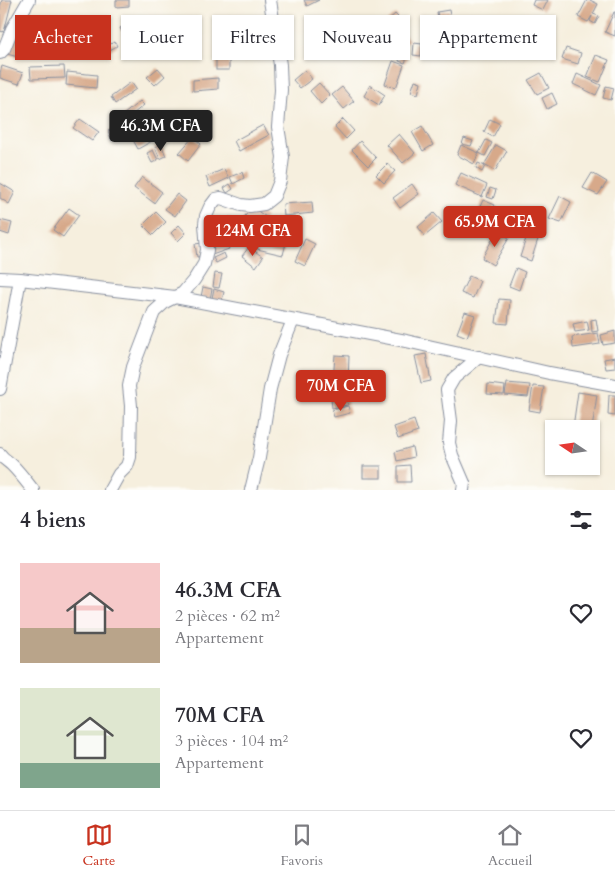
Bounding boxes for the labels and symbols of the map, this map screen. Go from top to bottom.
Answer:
pin: 46.3M CFA [104,110,218,152]
pin: 65.9M CFA [438,206,552,248]
pin: 124M CFA [201,214,305,257]
pin: 70M CFA [295,370,387,412]
north arrow [545,420,600,475]

